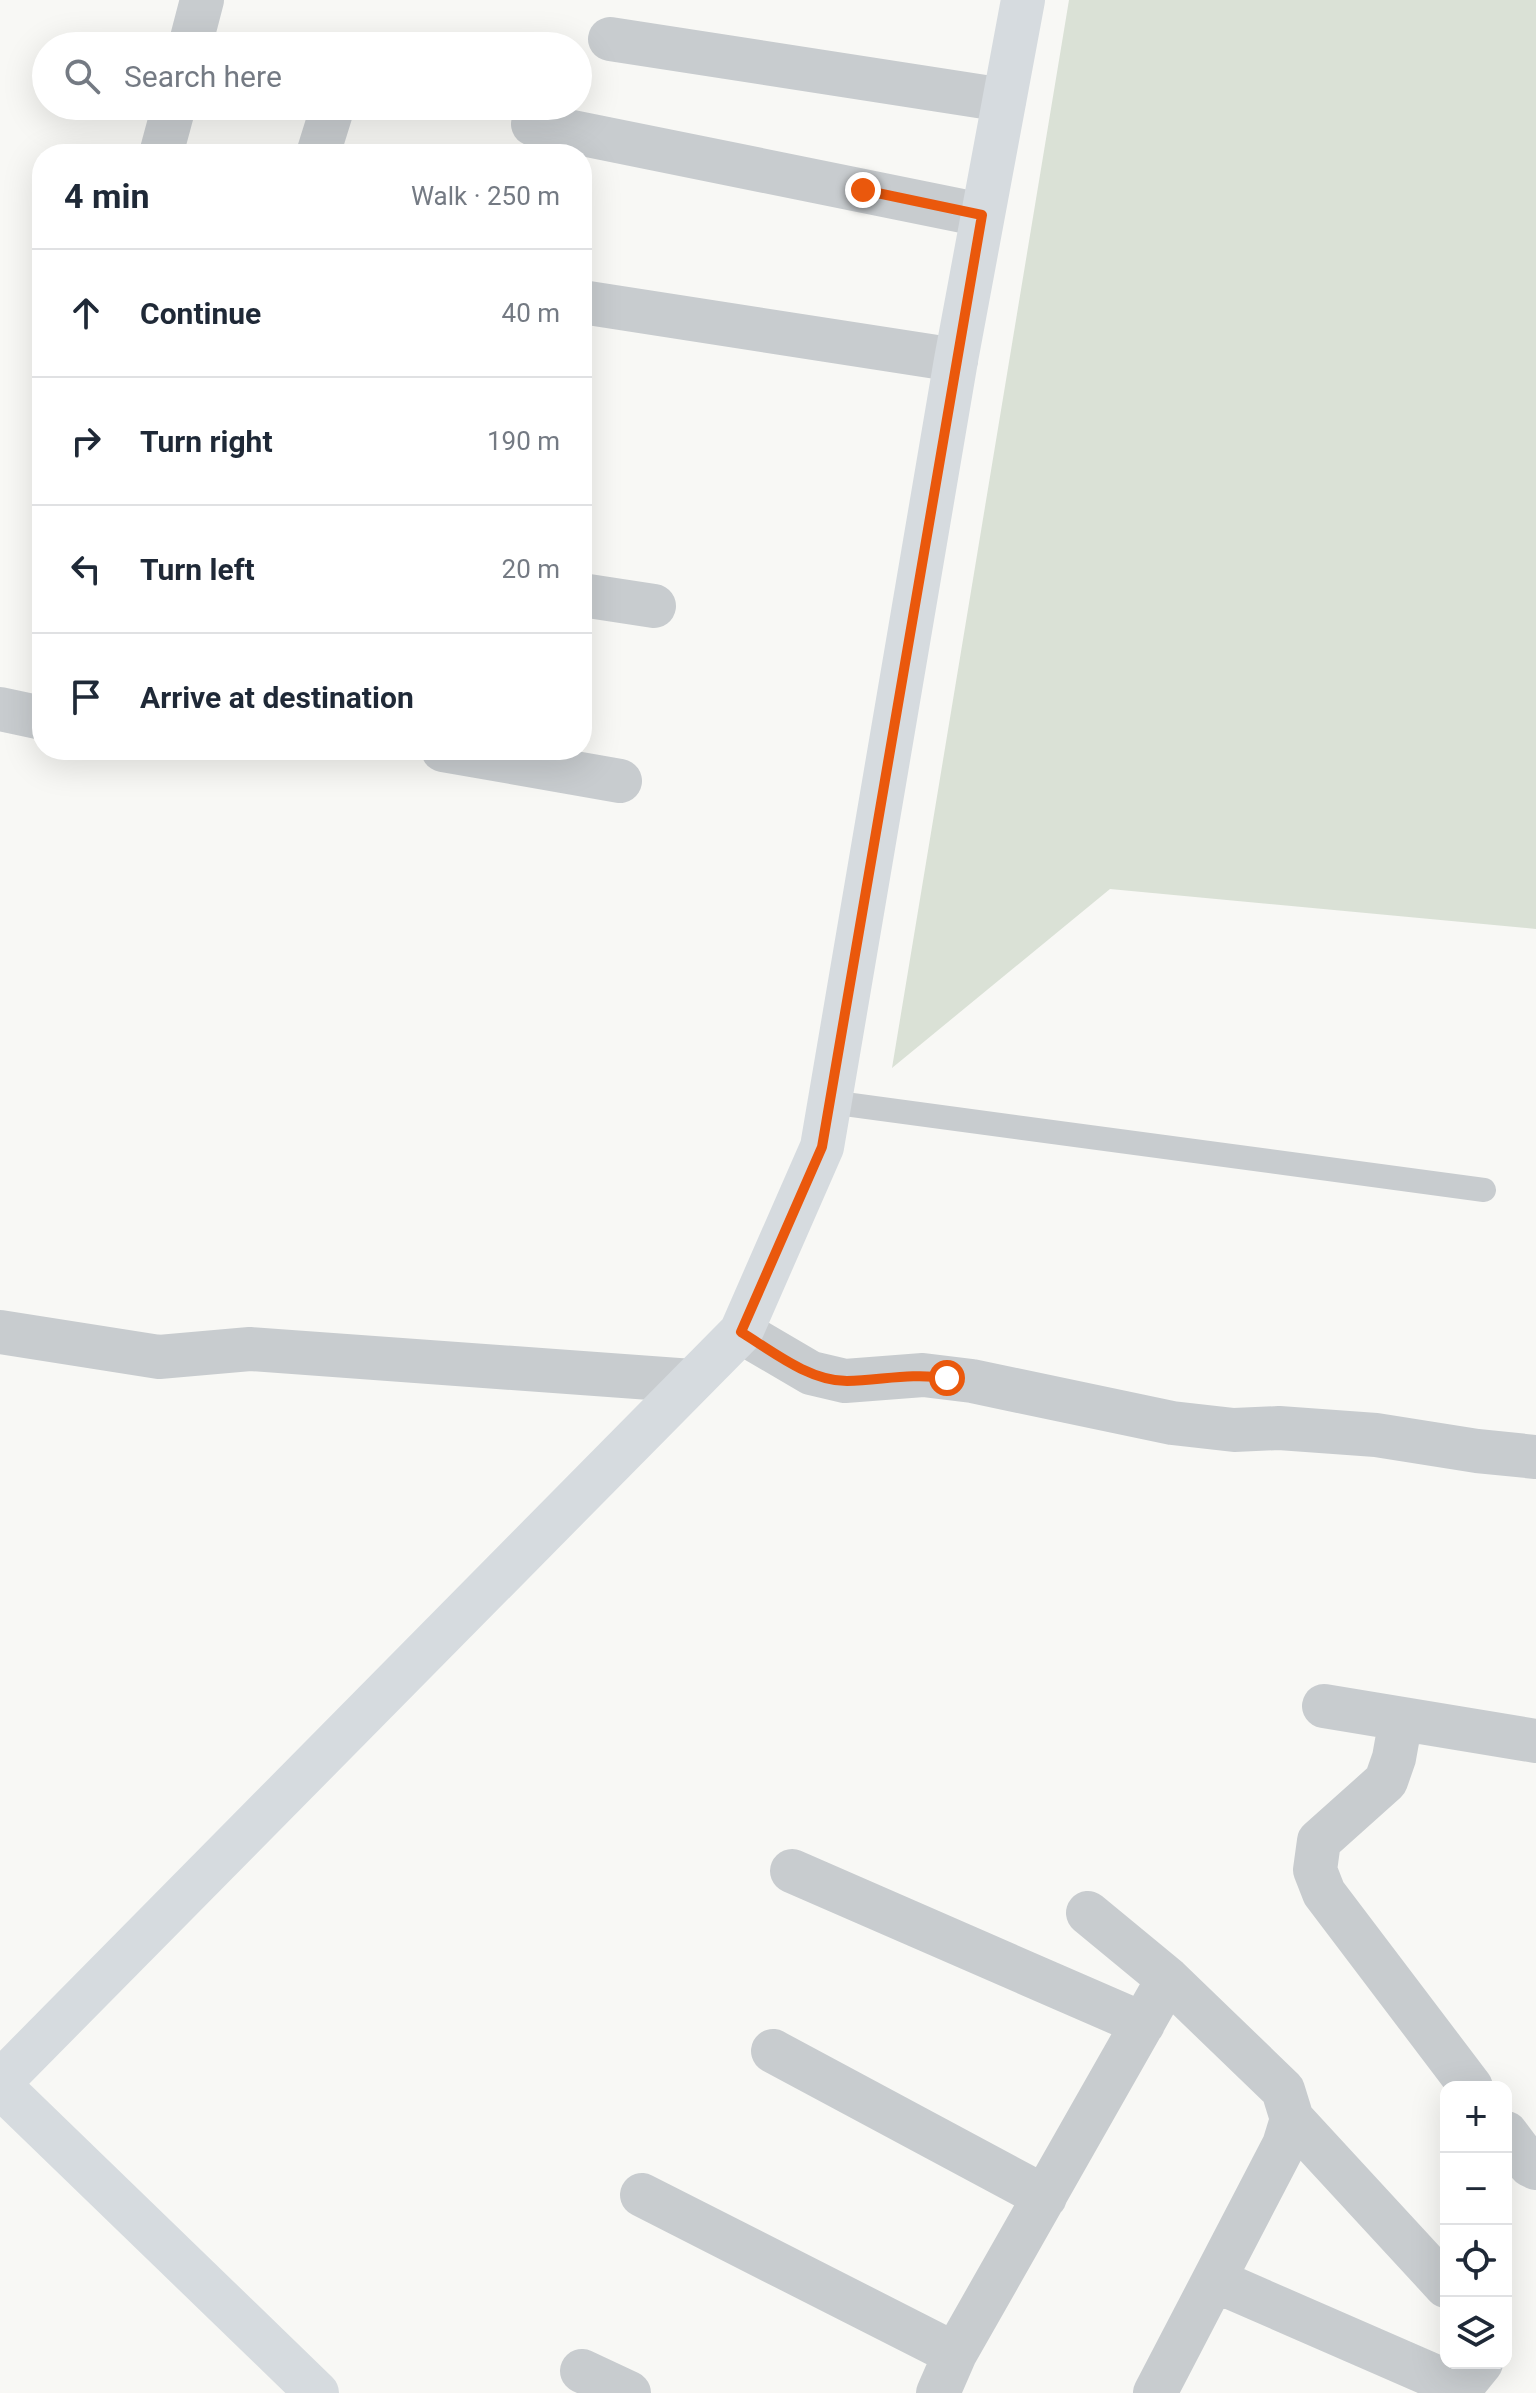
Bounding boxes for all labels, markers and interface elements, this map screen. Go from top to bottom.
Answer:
search box [32,32,592,120]
icon: search [60,54,104,98]
text: Search here [124,59,282,94]
route end [845,172,881,208]
text: 4 min [64,176,149,216]
text: Walk · 250 m [411,181,560,211]
icon: ahead [64,291,108,335]
text: Continue [140,296,261,331]
text: 40 m [502,298,560,328]
icon: right [64,419,108,463]
text: Turn right [140,424,273,459]
text: 190 m [487,426,560,456]
icon: left [64,547,108,591]
text: Turn left [140,552,255,587]
text: 20 m [502,554,560,584]
icon: arrive [64,675,108,719]
text: Arrive at destination [140,680,414,715]
route start [929,1360,965,1396]
map controls [1440,2081,1512,2369]
button: + [1440,2081,1512,2153]
button: − [1440,2153,1512,2225]
button: locate [1440,2225,1512,2297]
button: layers [1440,2297,1512,2369]

